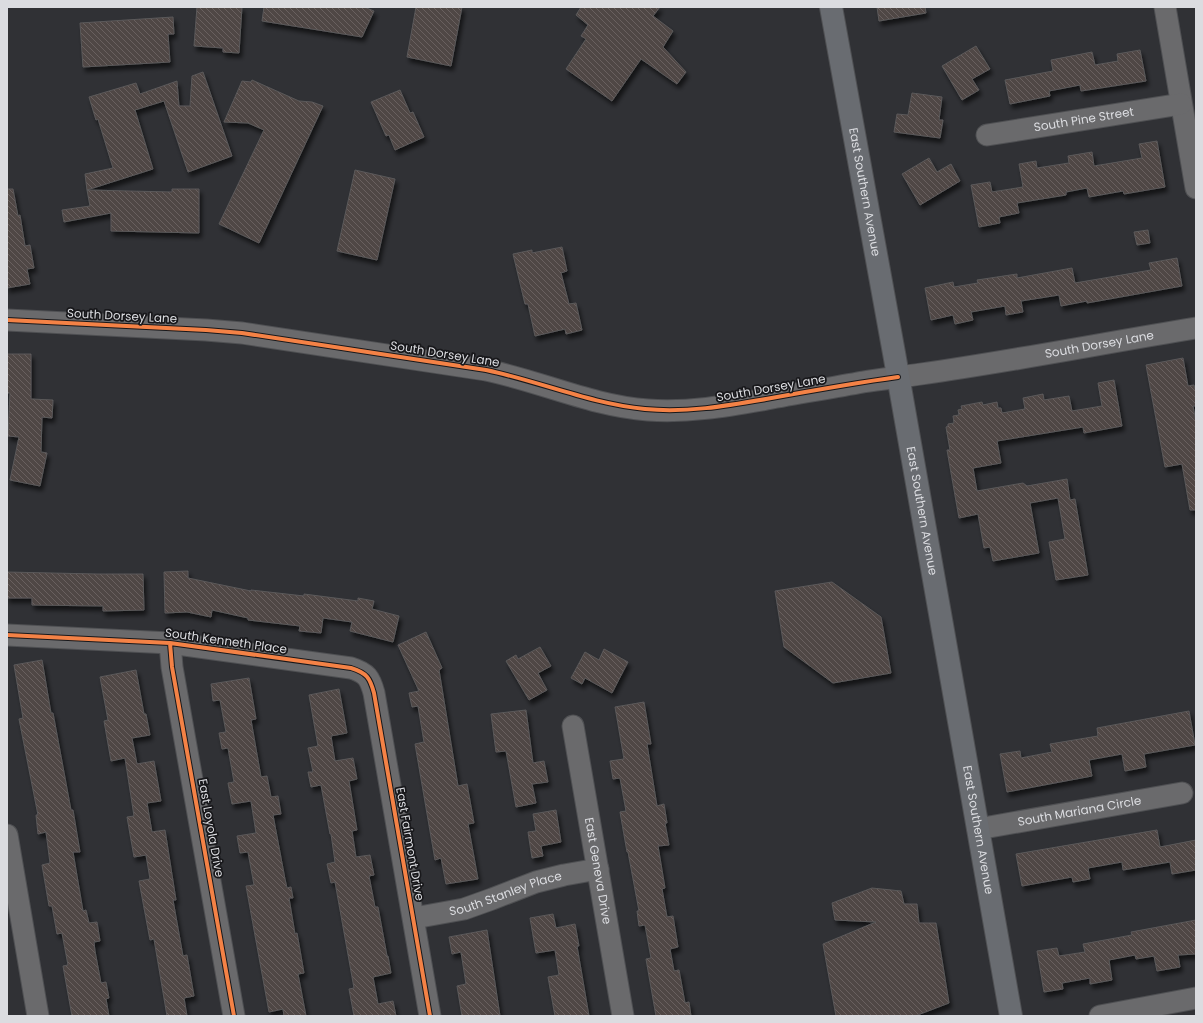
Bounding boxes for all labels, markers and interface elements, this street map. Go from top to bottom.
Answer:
street label: South Pine Street [1032,103,1135,135]
street label: East Southern Avenue [845,126,885,258]
street label: South Dorsey Lane [66,304,178,327]
street label: South Dorsey Lane [1043,326,1155,362]
street label: South Dorsey Lane [389,336,501,371]
street label: South Dorsey Lane [715,370,827,405]
street label: East Southern Avenue [903,445,942,577]
street label: South Kenneth Place [164,624,288,657]
street label: East Southern Avenue [959,764,998,896]
street label: East Loyola Drive [194,777,229,879]
street label: East Fairmont Drive [392,786,429,902]
street label: South Mariana Circle [1016,791,1142,830]
street label: East Geneva Drive [581,816,616,926]
street label: South Stanley Place [448,867,564,920]

